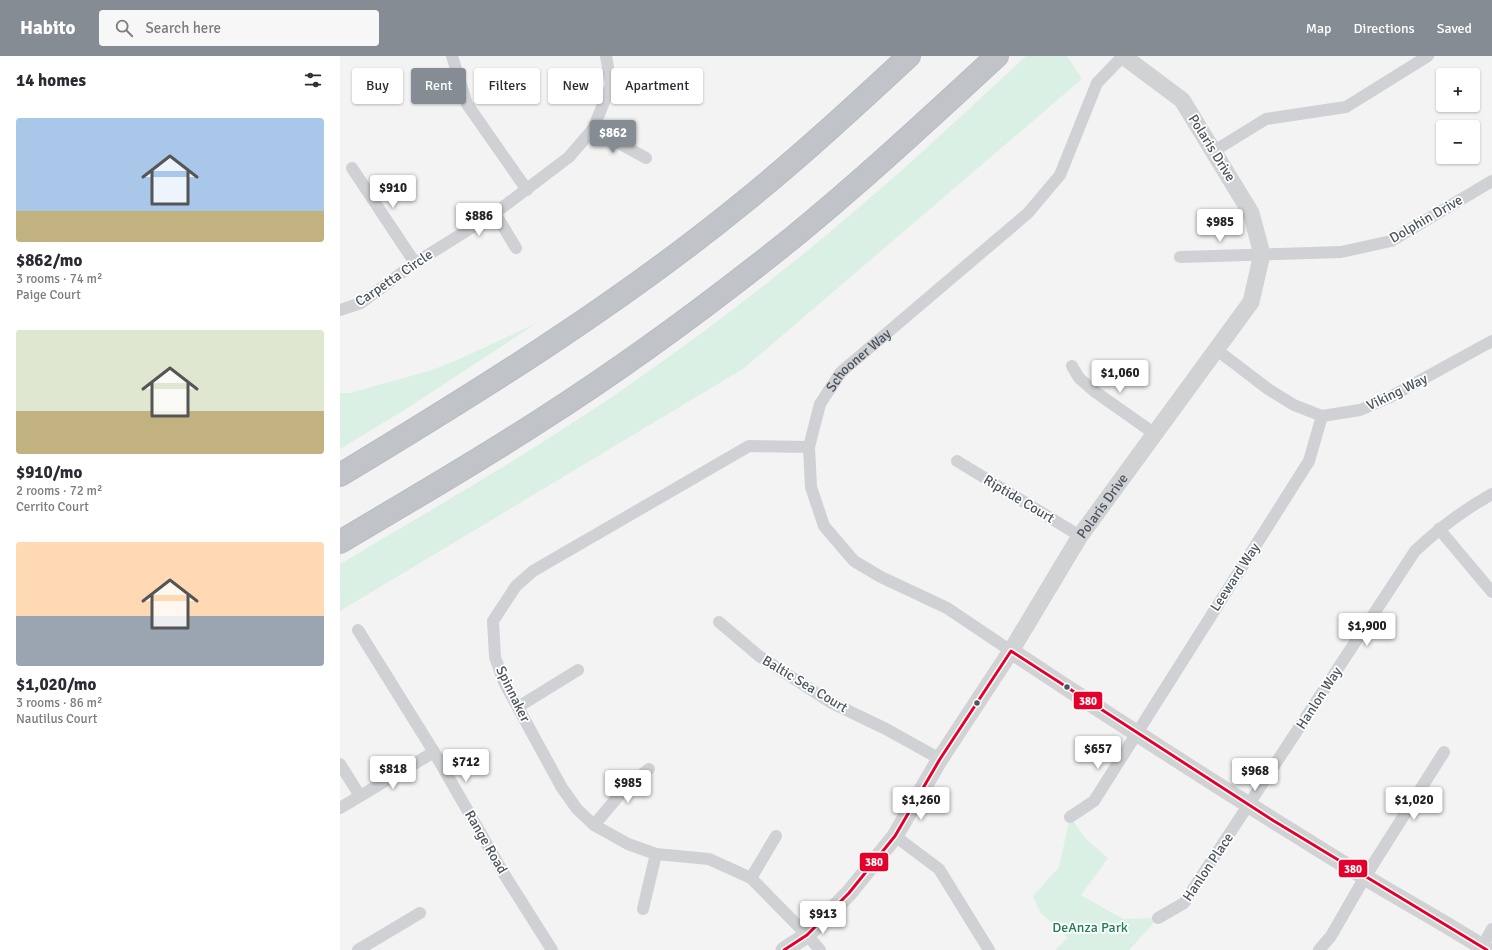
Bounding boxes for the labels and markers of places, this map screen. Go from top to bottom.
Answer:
pin: $862 [589,120,637,154]
pin: $910 [369,175,417,209]
pin: $886 [455,203,503,237]
pin: $985 [1196,209,1244,243]
pin: $1,060 [1087,360,1153,394]
pin: $1,900 [1334,613,1400,647]
unlabelled marker [1062,682,1072,692]
unlabelled marker [972,698,982,708]
pin: $657 [1074,736,1122,770]
pin: $712 [442,749,490,783]
pin: $818 [369,756,417,790]
pin: $968 [1231,758,1279,792]
pin: $985 [604,770,652,804]
pin: $1,260 [888,787,954,821]
pin: $1,020 [1381,787,1447,821]
pin: $913 [799,901,847,935]

